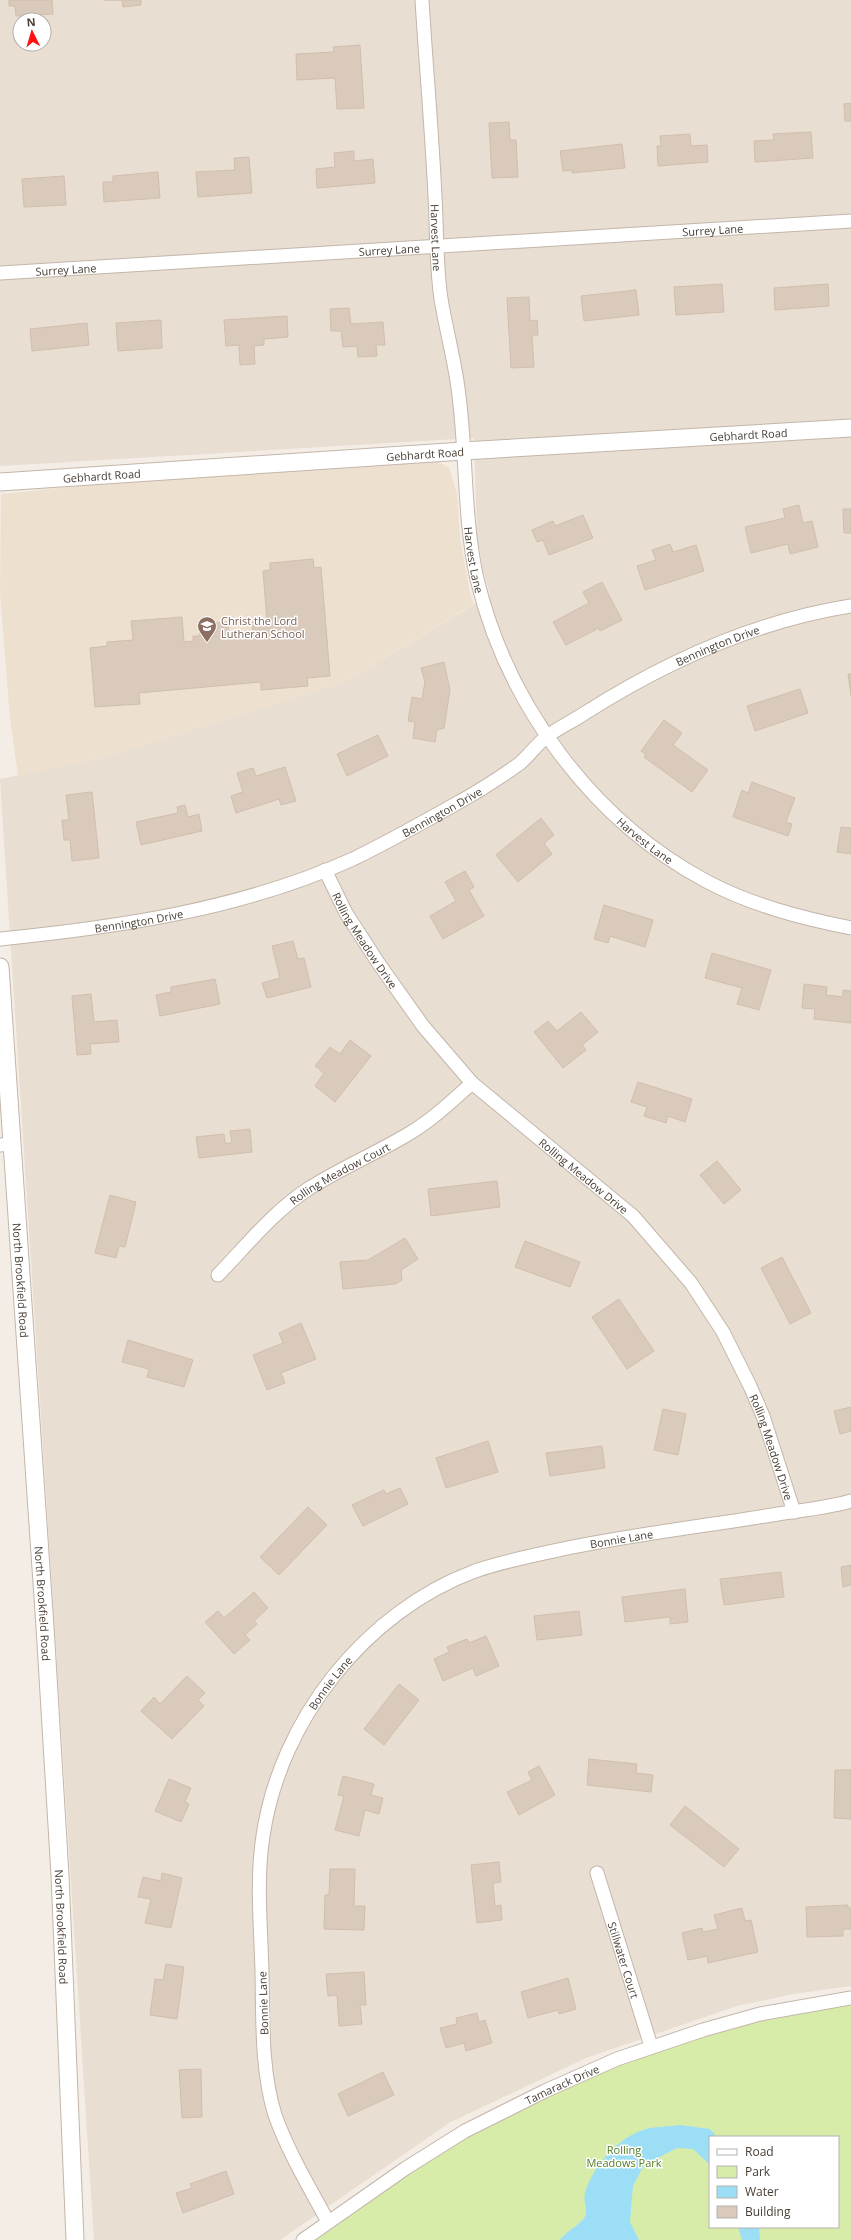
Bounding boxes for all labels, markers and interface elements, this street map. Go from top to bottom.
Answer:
north arrow [12,12,52,52]
text: N [26,14,36,29]
street label: Harvest Lane [428,204,446,272]
street label: Surrey Lane [682,220,744,239]
street label: Surrey Lane [358,240,420,259]
street label: Surrey Lane [35,260,97,278]
street label: Gebhardt Road [709,424,788,444]
street label: Gebhardt Road [386,443,465,464]
street label: Gebhardt Road [62,465,141,485]
street label: Harvest Lane [461,526,488,595]
place label: Christ the Lord Lutheran School [221,613,305,641]
school or university icon: Christ the Lord Lutheran School [196,615,218,643]
street label: Bennington Drive [673,621,761,669]
street label: Bennington Drive [399,783,484,840]
street label: Harvest Lane [614,814,676,867]
street label: Rolling Meadow Drive [329,889,401,991]
street label: Bennington Drive [94,905,184,935]
street label: Rolling Meadow Drive [536,1134,632,1217]
street label: Rolling Meadow Court [286,1139,392,1207]
street label: North Brookfield Road [10,1222,33,1338]
street label: Rolling Meadow Drive [747,1391,797,1502]
street label: Bonnie Lane [589,1526,654,1551]
street label: North Brookfield Road [32,1546,55,1661]
street label: Bonnie Lane [304,1653,355,1712]
street label: North Brookfield Road [52,1869,72,1985]
street label: Stillwater Court [605,1920,643,2000]
street label: Bonnie Lane [254,1971,272,2035]
street label: Tamarack Drive [522,2060,601,2107]
legend [709,2136,839,2228]
park label: Rolling Meadows Park [586,2142,662,2170]
text: Road [745,2143,774,2160]
text: Park [745,2163,771,2180]
text: Water [745,2183,779,2200]
text: Building [745,2203,791,2220]

